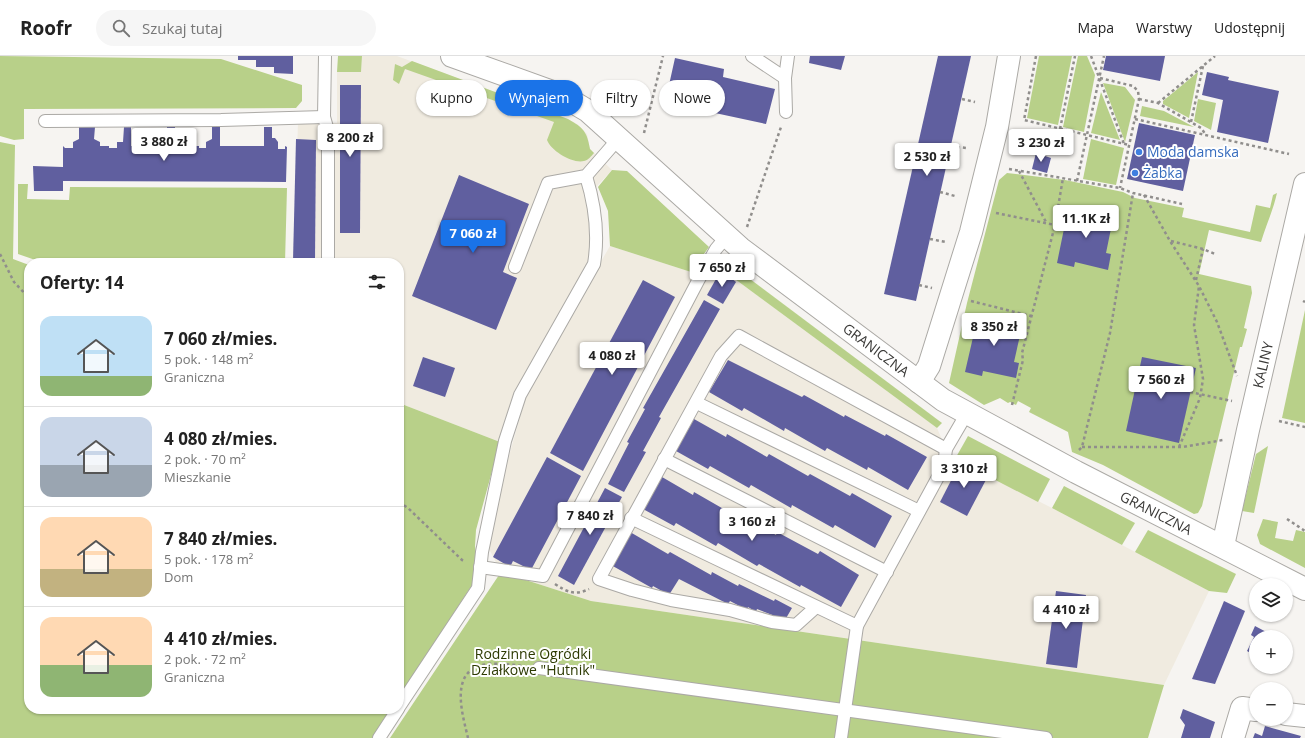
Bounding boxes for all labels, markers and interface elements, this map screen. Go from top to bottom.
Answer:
search box [96,10,376,46]
text: Roofr [20,15,72,41]
icon: search [110,17,132,39]
text: Szukaj tutaj [142,18,222,38]
text: Mapa [1077,18,1114,37]
text: Warstwy [1136,18,1192,37]
text: Udostępnij [1214,18,1285,37]
chip: Kupno [416,80,487,116]
chip: Wynajem [495,80,583,116]
chip: Filtry [591,80,651,116]
chip: Nowe [659,80,725,116]
pin: 8 200 zł [309,124,391,158]
pin: 3 880 zł [123,128,205,162]
text: 8 200 zł [327,128,373,146]
pin: 3 230 zł [1000,129,1082,163]
text: 3 880 zł [141,132,187,150]
text: 3 230 zł [1018,133,1064,151]
place label: Moda damska [1147,142,1239,161]
pin: 2 530 zł [886,143,968,177]
text: 2 530 zł [904,147,950,165]
marker: Moda damska [1134,147,1144,157]
place label: Żabka [1143,163,1183,182]
marker: Żabka [1130,168,1140,178]
pin: 11.1K zł [1045,205,1127,239]
text: 11.1K zł [1062,209,1110,227]
pin: 7 060 zł [432,220,514,254]
text: 7 060 zł [450,224,496,242]
pin: 7 650 zł [681,254,763,288]
text: 7 650 zł [699,258,745,276]
text: Oferty: 14 [40,271,124,294]
icon: filters [366,271,388,293]
pin: 8 350 zł [953,313,1035,347]
text: 8 350 zł [971,317,1017,335]
street label: GRANICZNA [839,318,913,381]
text: 7 060 zł/mies. [164,327,277,350]
icon: home [72,332,120,380]
street label: KALINY [1248,340,1277,390]
pin: 4 080 zł [571,342,653,376]
text: 4 080 zł [589,346,635,364]
text: 5 pok. · 148 m² [164,350,253,368]
pin: 7 560 zł [1120,366,1202,400]
text: Graniczna [164,368,225,386]
text: 7 560 zł [1138,370,1184,388]
text: 4 080 zł/mies. [164,427,277,450]
icon: home [72,433,120,481]
text: 2 pok. · 70 m² [164,450,246,468]
pin: 3 310 zł [923,455,1005,489]
text: 3 310 zł [941,459,987,477]
text: Mieszkanie [164,468,231,486]
street label: GRANICZNA [1117,486,1196,539]
pin: 7 840 zł [549,502,631,536]
text: 7 840 zł [567,506,613,524]
pin: 3 160 zł [711,508,793,542]
text: 3 160 zł [729,512,775,530]
text: 7 840 zł/mies. [164,527,277,550]
icon: home [72,533,120,581]
text: 5 pok. · 178 m² [164,550,253,568]
text: Dom [164,568,193,586]
map controls [1249,578,1293,726]
button: layers [1249,578,1293,622]
pin: 4 410 zł [1025,596,1107,630]
text: 4 410 zł [1043,600,1089,618]
text: 4 410 zł/mies. [164,627,277,650]
button: + [1249,630,1293,674]
icon: home [72,633,120,681]
park label: Rodzinne Ogródki Działkowe "Hutnik" [471,644,595,679]
text: 2 pok. · 72 m² [164,650,246,668]
text: Graniczna [164,668,225,686]
button: − [1249,682,1293,726]

